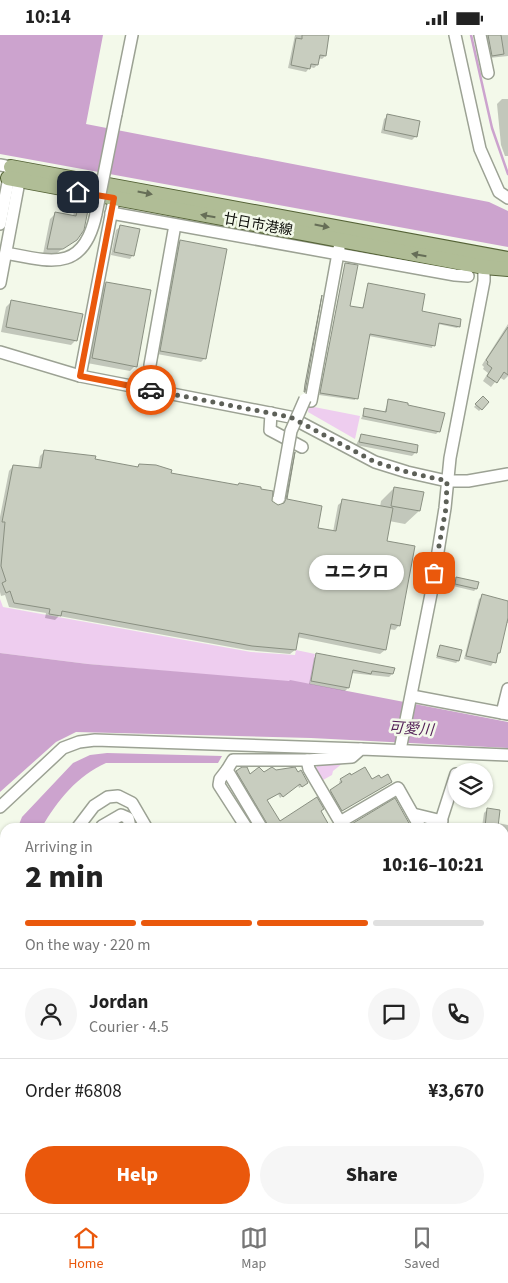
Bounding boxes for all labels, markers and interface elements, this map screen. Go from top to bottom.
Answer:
text: 10:14 [25,4,71,31]
pin [57,171,99,213]
icon: home [64,178,92,206]
one-way arrow [137,189,153,197]
street label: 廿日市港線 [222,209,294,241]
one-way arrow [200,211,216,219]
one-way arrow [314,222,330,230]
one-way arrow [411,250,427,258]
courier [126,365,176,415]
icon: car [137,376,165,404]
pin [413,552,455,594]
callout: ユニクロ [309,555,404,591]
icon: bag [420,559,448,587]
text: ユニクロ [324,561,389,583]
water label: 可愛川 [388,717,436,741]
map controls [448,763,493,808]
button: layers [448,763,493,808]
text: Arriving in [25,836,93,858]
text: 10:16–10:21 [382,852,484,879]
text: 2 min [25,854,104,900]
text: On the way · 220 m [25,934,150,956]
button: person [25,988,77,1040]
button: chat [368,988,420,1040]
button: phone [432,988,484,1040]
text: Jordan [89,989,148,1016]
text: Courier · 4.5 [89,1016,169,1038]
text: Order #6808 [25,1078,122,1105]
text: ¥3,670 [428,1078,484,1105]
button: Help [25,1146,250,1204]
button: Share [260,1146,484,1204]
tab: Home [68,1224,103,1274]
tab: Map [240,1224,268,1274]
tab: Saved [404,1224,440,1274]

